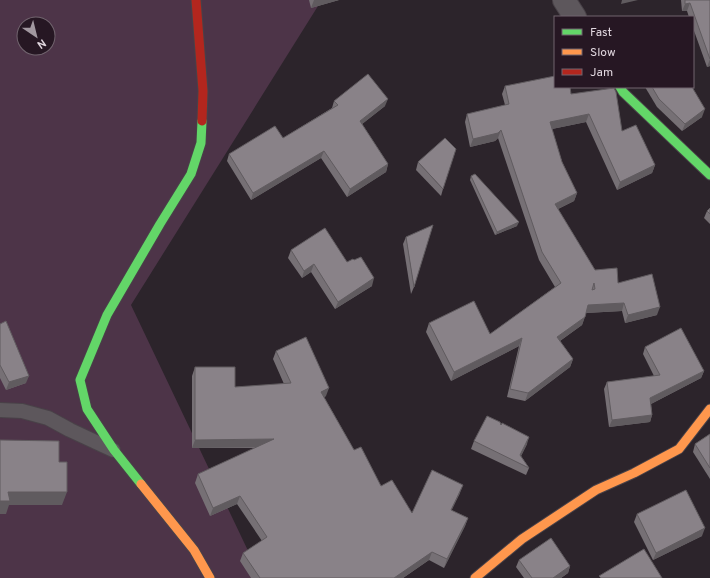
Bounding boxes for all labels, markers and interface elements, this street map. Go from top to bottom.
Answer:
north arrow [16,16,56,56]
legend [554,16,694,88]
text: Fast [590,25,612,41]
text: N [34,35,48,51]
text: Slow [590,45,616,61]
text: Jam [590,65,613,81]

